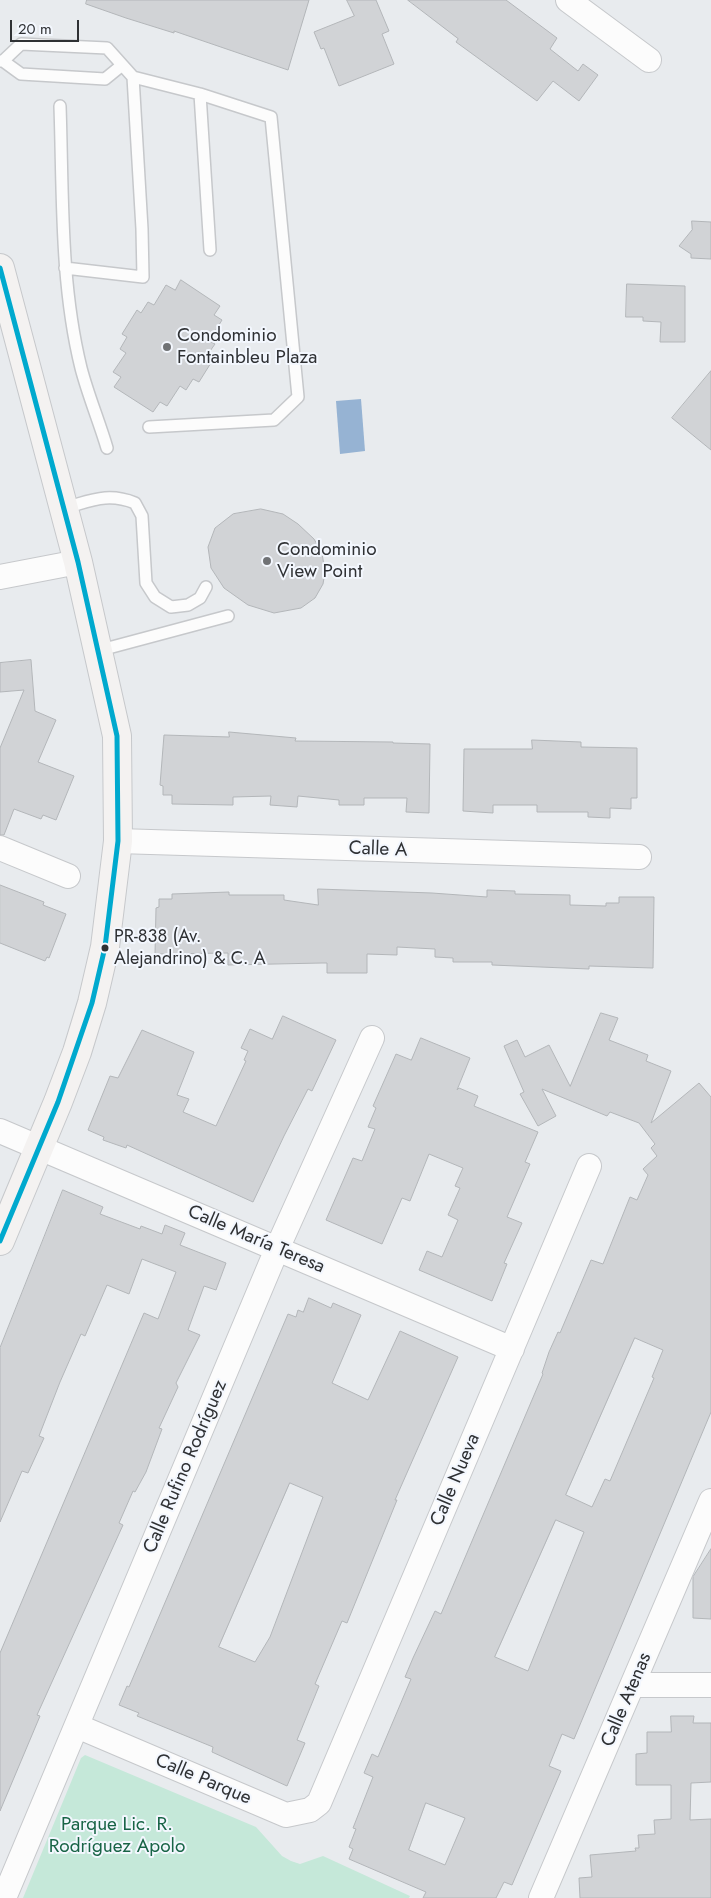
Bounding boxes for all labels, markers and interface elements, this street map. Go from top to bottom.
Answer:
scale bar [12,10,81,42]
text: 20 m [18,18,52,40]
place label: Condominio Fontainbleu Plaza [177,325,317,369]
marker: Condominio Fontainbleu Plaza [161,341,173,353]
place label: Condominio View Point [277,539,377,583]
marker: Condominio View Point [261,555,273,567]
street label: Calle A [348,838,408,862]
place label: PR-838 (Av. Alejandrino) & C. A [114,927,266,970]
marker: PR-838 (Av. Alejandrino) & C. A [100,943,110,953]
street label: Calle María Teresa [184,1201,328,1279]
street label: Calle Rufino Rodríguez [139,1377,233,1557]
street label: Calle Nueva [426,1430,486,1530]
street label: Calle Atenas [597,1650,657,1750]
street label: Calle Parque [152,1750,254,1810]
park label: Parque Lic. R. Rodríguez Apolo [49,1814,185,1858]

